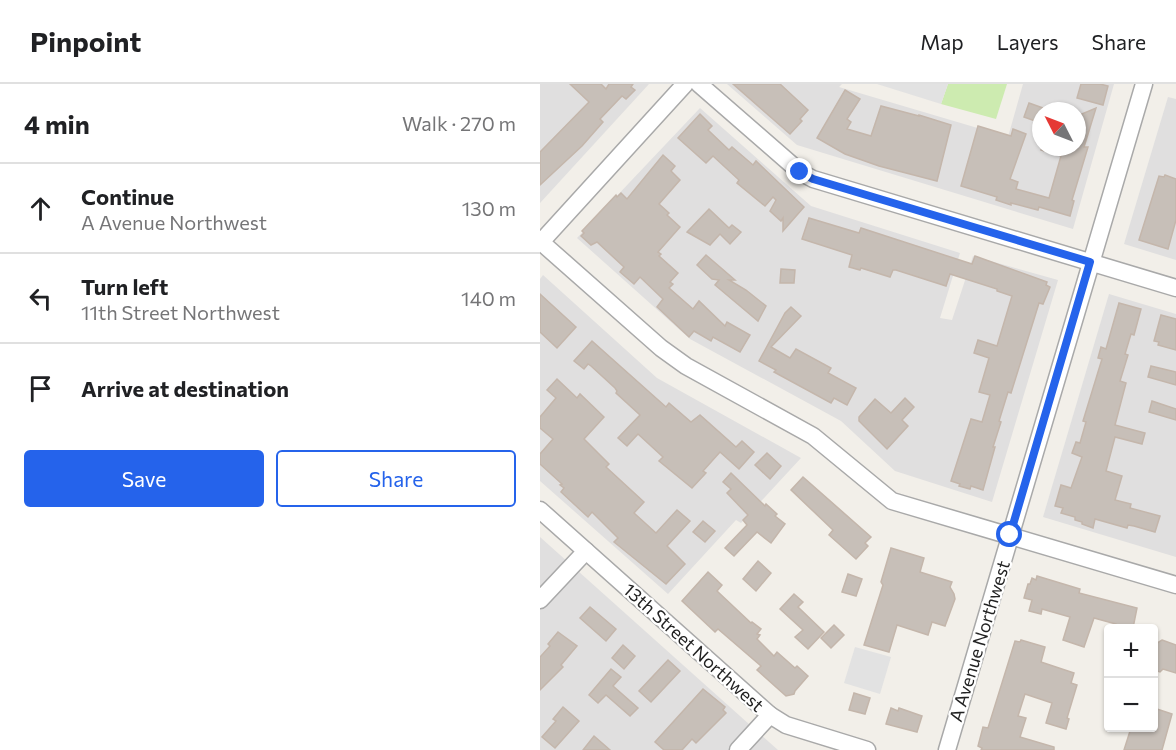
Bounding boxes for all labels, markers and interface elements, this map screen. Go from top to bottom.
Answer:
text: Pinpoint [30,24,141,58]
text: Map [920,29,964,54]
text: Layers [997,29,1059,54]
text: Share [1092,29,1146,54]
north arrow [1032,102,1086,156]
text: 4 min [24,108,90,139]
text: Walk · 270 m [402,111,516,135]
route end [786,158,812,184]
text: Continue [81,183,174,210]
icon: ahead [24,192,57,225]
text: 130 m [462,196,516,220]
text: A Avenue Northwest [81,210,267,234]
text: Turn left [81,273,168,300]
icon: left [24,282,57,315]
text: 140 m [461,286,516,310]
text: 11th Street Northwest [81,300,280,324]
icon: arrive [24,372,57,405]
text: Arrive at destination [81,375,289,402]
button: Save [24,450,264,507]
button: Share [276,450,516,507]
route start [996,521,1022,547]
street label: A Avenue Northwest [944,558,1014,724]
street label: 13th Street Northwest [619,578,769,716]
map controls [1104,624,1158,732]
button: + [1104,624,1158,678]
button: − [1104,678,1158,732]

